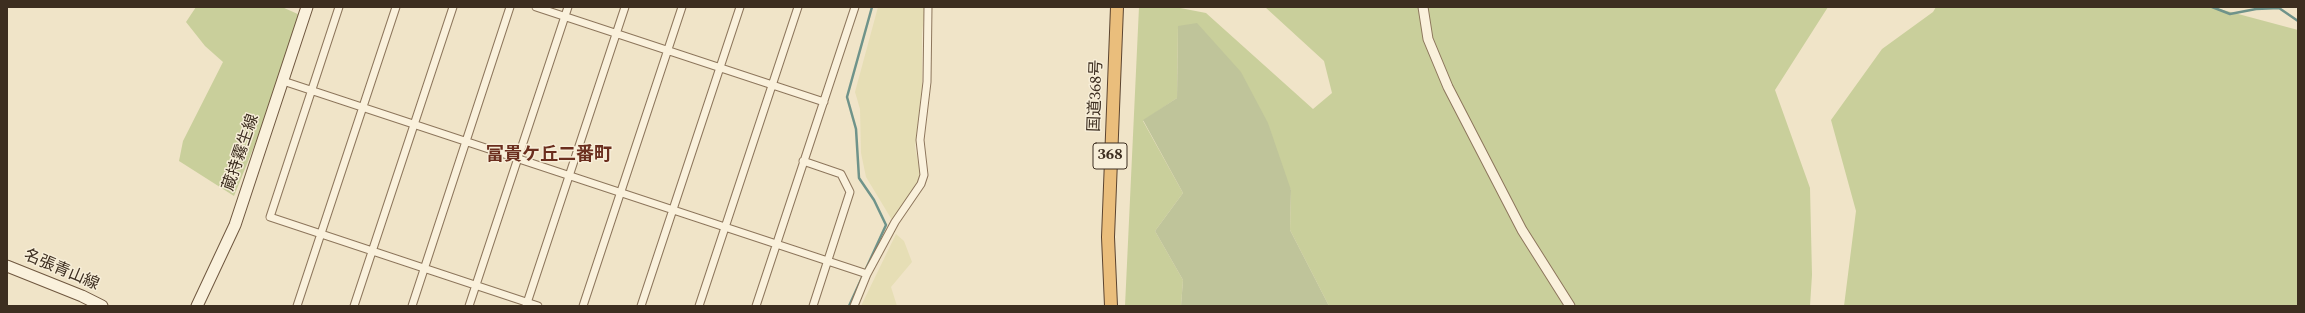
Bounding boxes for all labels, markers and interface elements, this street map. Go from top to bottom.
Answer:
street label: 国道368号 [1086,60,1108,132]
street label: 蔵持霧生線 [220,112,264,194]
road number: 368 [1093,143,1127,169]
district label: 富貴ケ丘二番町 [486,145,612,167]
street label: 名張青山線 [20,247,102,295]

